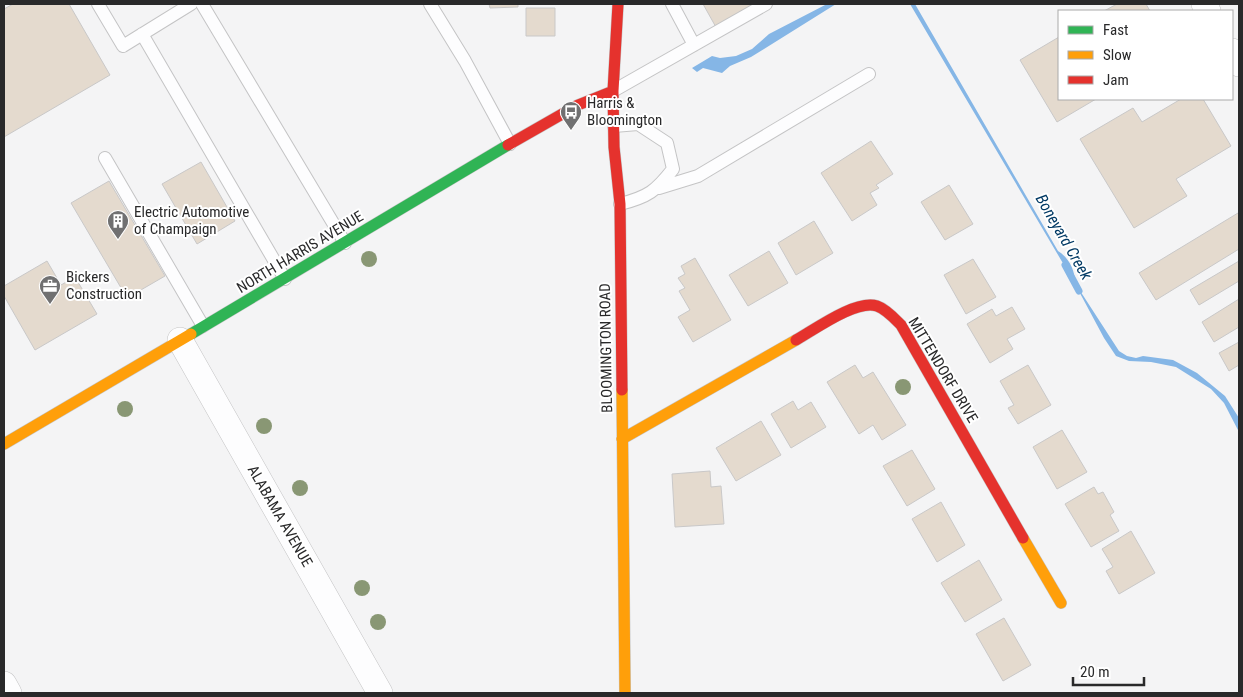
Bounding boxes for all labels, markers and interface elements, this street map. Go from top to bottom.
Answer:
legend [1058,10,1233,100]
text: Fast [1103,21,1128,39]
text: Slow [1103,46,1132,64]
text: Jam [1103,71,1129,89]
place label: Harris & Bloomington [587,94,662,129]
bus stop icon: Harris & Bloomington [559,100,583,131]
water label: Boneyard Creek [1032,191,1097,284]
place label: Electric Automotive of Champaign [134,203,249,238]
street label: NORTH HARRIS AVENUE [234,207,366,297]
building icon: Electric Automotive of Champaign [106,209,130,240]
place label: Bickers Construction [66,268,142,303]
office icon: Bickers Construction [38,274,62,305]
street label: BLOOMINGTON ROAD [596,283,616,413]
street label: MITTENDORF DRIVE [904,314,982,426]
street label: ALABAMA AVENUE [244,462,316,570]
scale bar [1073,654,1144,686]
text: 20 m [1080,663,1110,681]

